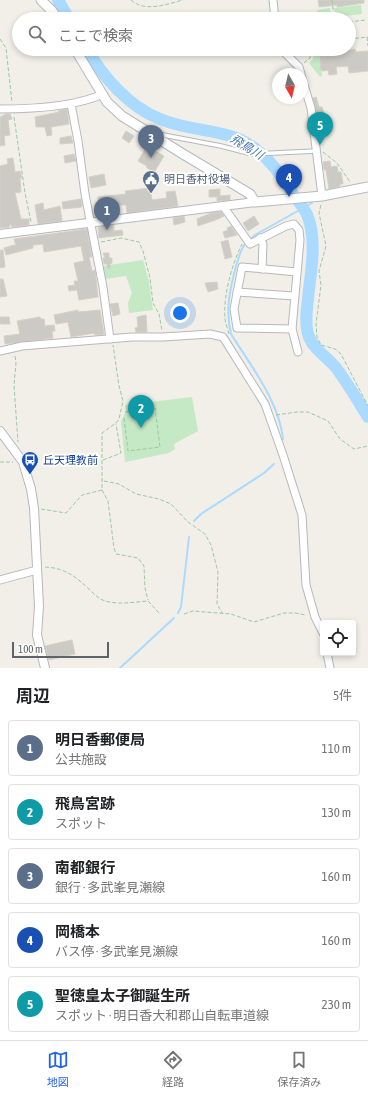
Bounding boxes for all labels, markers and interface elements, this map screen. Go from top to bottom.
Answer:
search box [12,12,356,56]
icon: search [26,23,48,45]
text: ここで検索 [58,27,133,44]
north arrow [272,68,308,104]
pin: 5 [307,112,333,145]
pin: 3 [138,125,164,158]
water label: 飛鳥川 [228,132,268,163]
pin: 4 [276,164,302,197]
public building icon: 明日香村役場 [141,169,161,194]
place label: 明日香村役場 [164,173,230,185]
pin: 1 [94,197,120,230]
your location [170,303,190,323]
pin: 2 [128,395,154,428]
bus stop icon: 丘天理教前 [20,450,40,475]
place label: 丘天理教前 [43,454,98,466]
map controls [320,620,356,656]
button: locate [320,620,356,656]
scale bar [12,640,109,659]
text: 100 m [18,643,43,655]
text: 周辺 [16,686,50,706]
text: 5件 [333,688,352,703]
text: 明日香郵便局 [55,731,145,748]
text: 1 [27,741,33,756]
text: 110 m [322,741,351,756]
text: 公共施設 [55,752,107,767]
text: 飛鳥宮跡 [55,795,115,812]
text: 2 [27,805,33,820]
text: 130 m [322,805,351,820]
text: スポット [55,816,107,831]
text: 南都銀行 [55,859,115,876]
text: 3 [27,869,33,884]
text: 160 m [322,869,351,884]
text: 銀行 · 多武峯見瀬線 [55,880,165,895]
text: 岡橋本 [55,923,100,940]
text: 4 [27,933,33,948]
text: 160 m [322,933,351,948]
text: バス停 · 多武峯見瀬線 [55,944,178,959]
text: 聖徳皇太子御誕生所 [55,987,190,1004]
text: 5 [27,997,33,1012]
text: 230 m [322,997,351,1012]
text: スポット · 明日香大和郡山自転車道線 [55,1008,269,1023]
tab: 地図 [47,1049,69,1089]
tab: 経路 [162,1049,184,1089]
tab: 保存済み [277,1049,321,1089]

